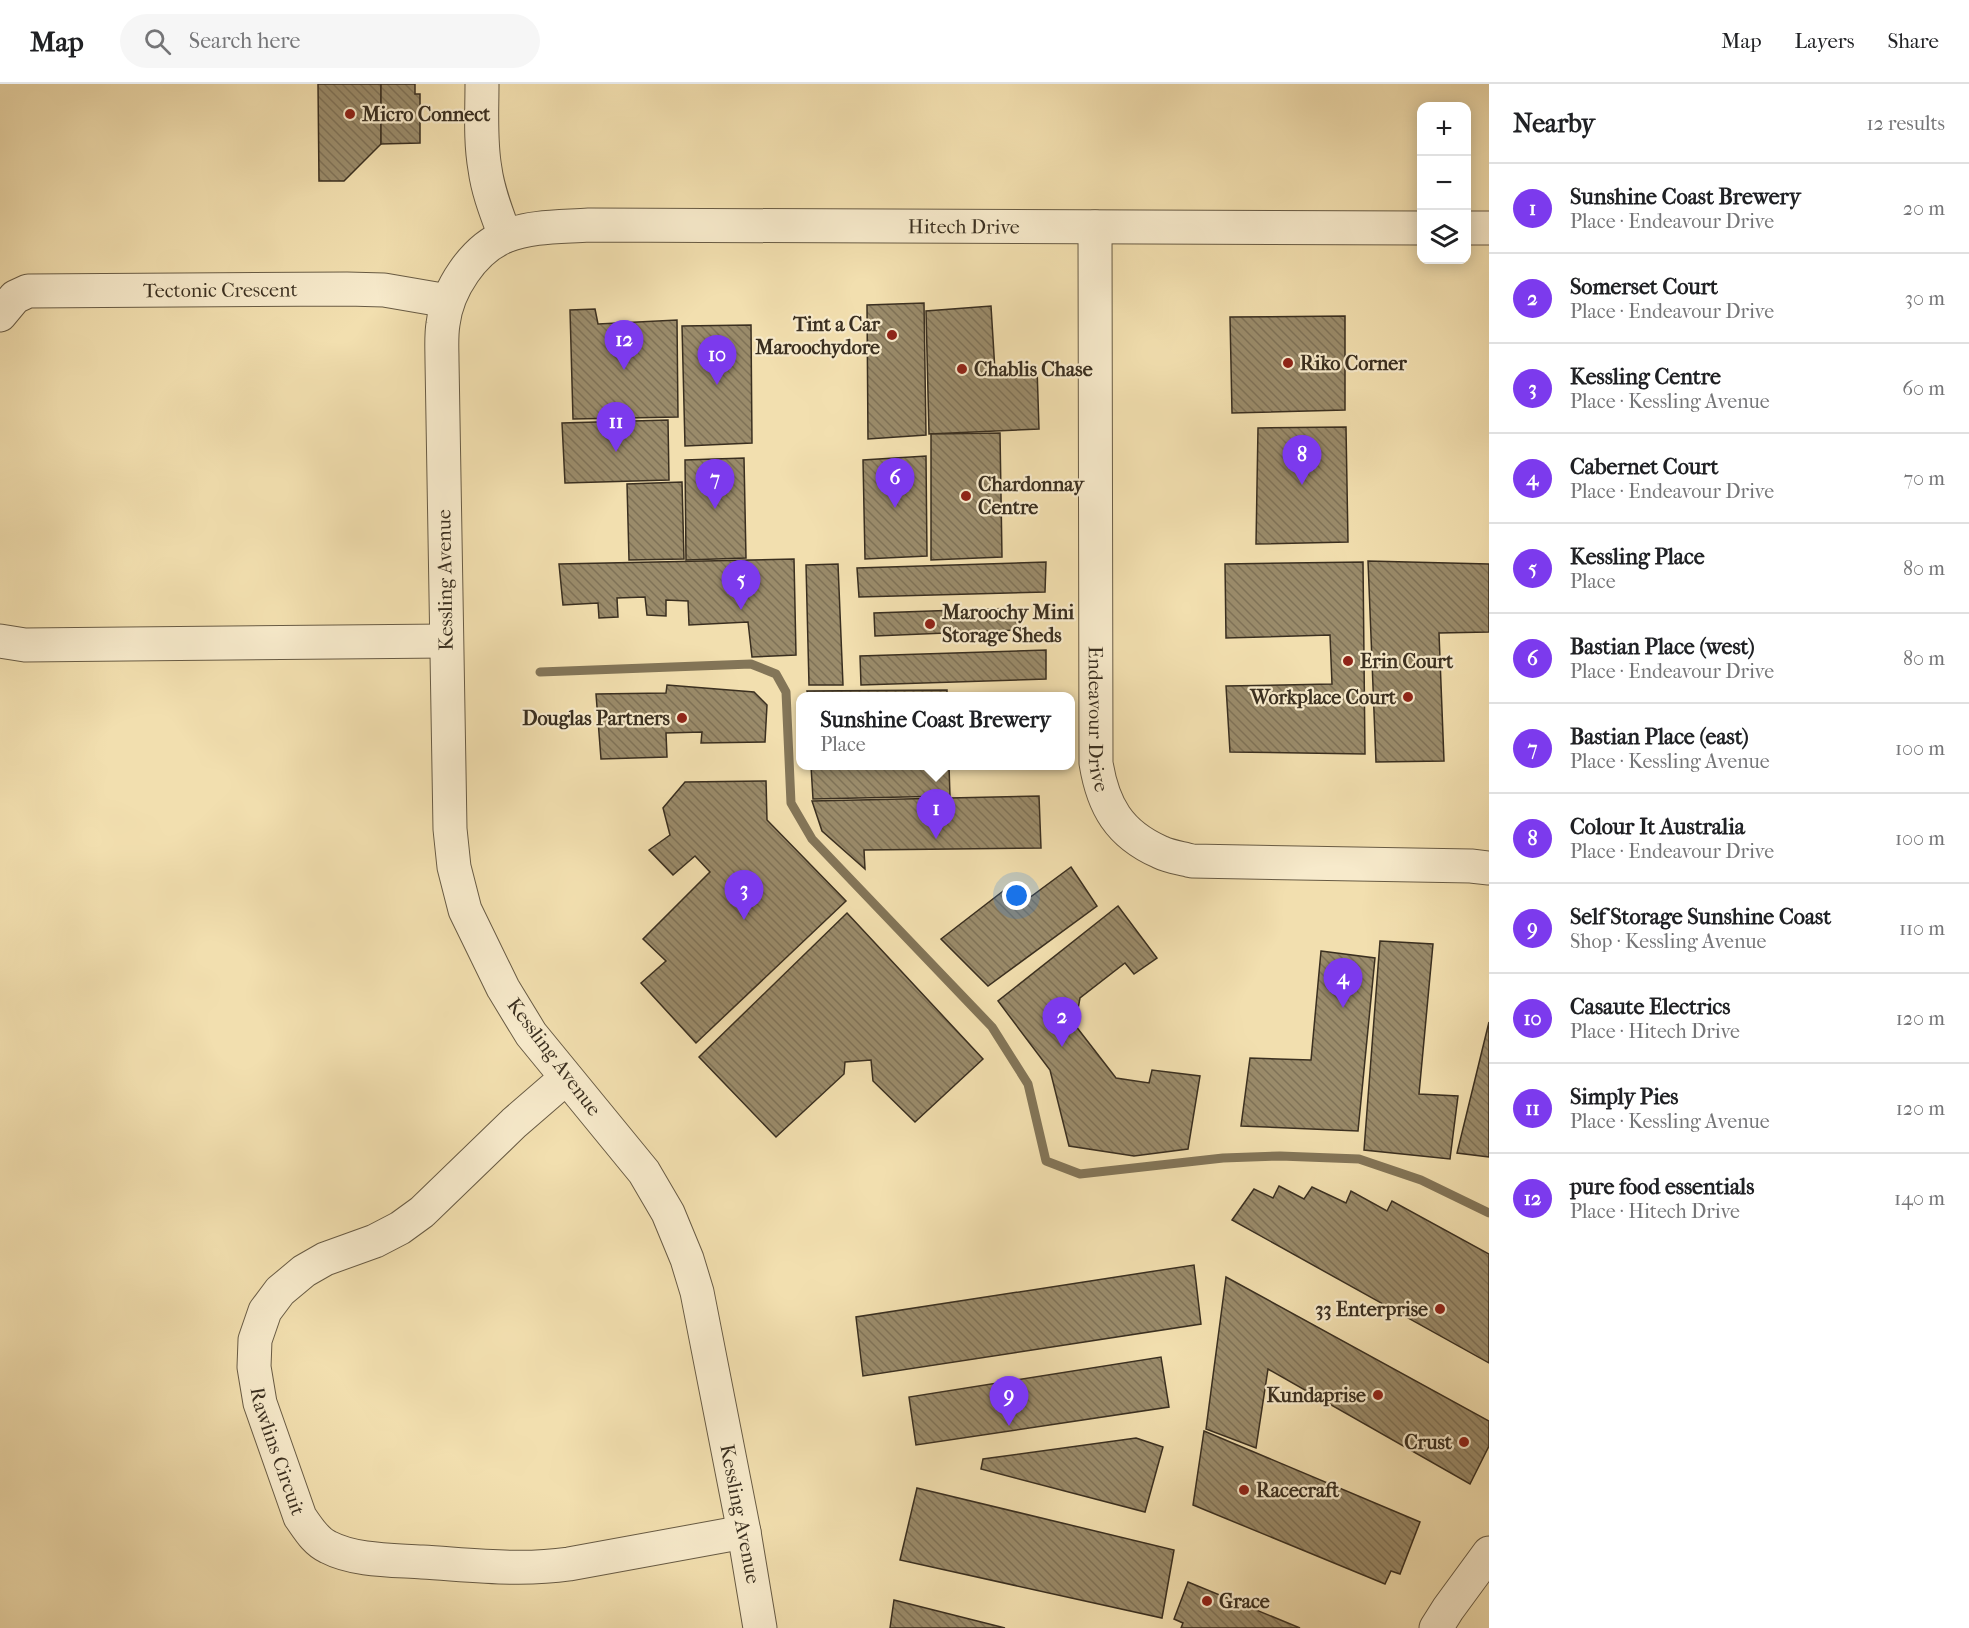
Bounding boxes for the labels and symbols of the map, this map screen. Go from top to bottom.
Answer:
place label: Micro Connect [361,103,491,126]
marker: Micro Connect [343,107,357,121]
street label: Hitech Drive [908,215,1020,238]
street label: Tectonic Crescent [143,278,298,302]
place label: Tint a Car Maroochydore [754,313,880,359]
pin: 12 [604,320,644,370]
marker: Tint a Car Maroochydore [885,328,899,342]
pin: 10 [698,336,736,385]
place label: Riko Corner [1300,352,1407,375]
marker: Riko Corner [1281,356,1295,370]
place label: Chablis Chase [974,358,1093,381]
marker: Chablis Chase [955,362,969,376]
pin: 11 [596,402,636,452]
pin: 8 [1282,436,1322,485]
pin: 6 [876,458,914,508]
pin: 7 [696,460,734,509]
place label: Chardonnay Centre [978,473,1085,519]
marker: Chardonnay Centre [959,489,973,503]
street label: Kessling Avenue [432,509,458,651]
pin: 5 [722,560,760,610]
place label: Maroochy Mini Storage Sheds [941,601,1075,647]
marker: Maroochy Mini Storage Sheds [923,617,937,631]
street label: Endeavour Drive [1084,646,1114,795]
place label: Erin Court [1360,650,1454,673]
marker: Erin Court [1341,654,1355,668]
place label: Workplace Court [1249,686,1397,709]
marker: Workplace Court [1401,690,1415,704]
place label: Douglas Partners [522,707,671,730]
marker: Douglas Partners [675,711,689,725]
pin: 1 [916,790,956,839]
pin: 3 [724,870,764,920]
your location [1002,881,1031,910]
pin: 4 [1324,958,1362,1008]
street label: Kessling Avenue [502,994,606,1120]
pin: 2 [1042,998,1082,1047]
place label: 33 Enterprise [1315,1298,1428,1321]
marker: 33 Enterprise [1433,1302,1447,1316]
pin: 9 [990,1376,1028,1426]
place label: Kundaprise [1266,1384,1366,1407]
street label: Rawlins Circuit [246,1385,310,1518]
marker: Kundaprise [1371,1388,1385,1402]
place label: Crust [1404,1431,1453,1454]
marker: Crust [1457,1435,1471,1449]
street label: Kessling Avenue [715,1442,765,1586]
place label: Racecraft [1256,1479,1340,1502]
marker: Racecraft [1237,1483,1251,1497]
place label: Grace [1219,1590,1270,1613]
marker: Grace [1200,1594,1214,1608]

